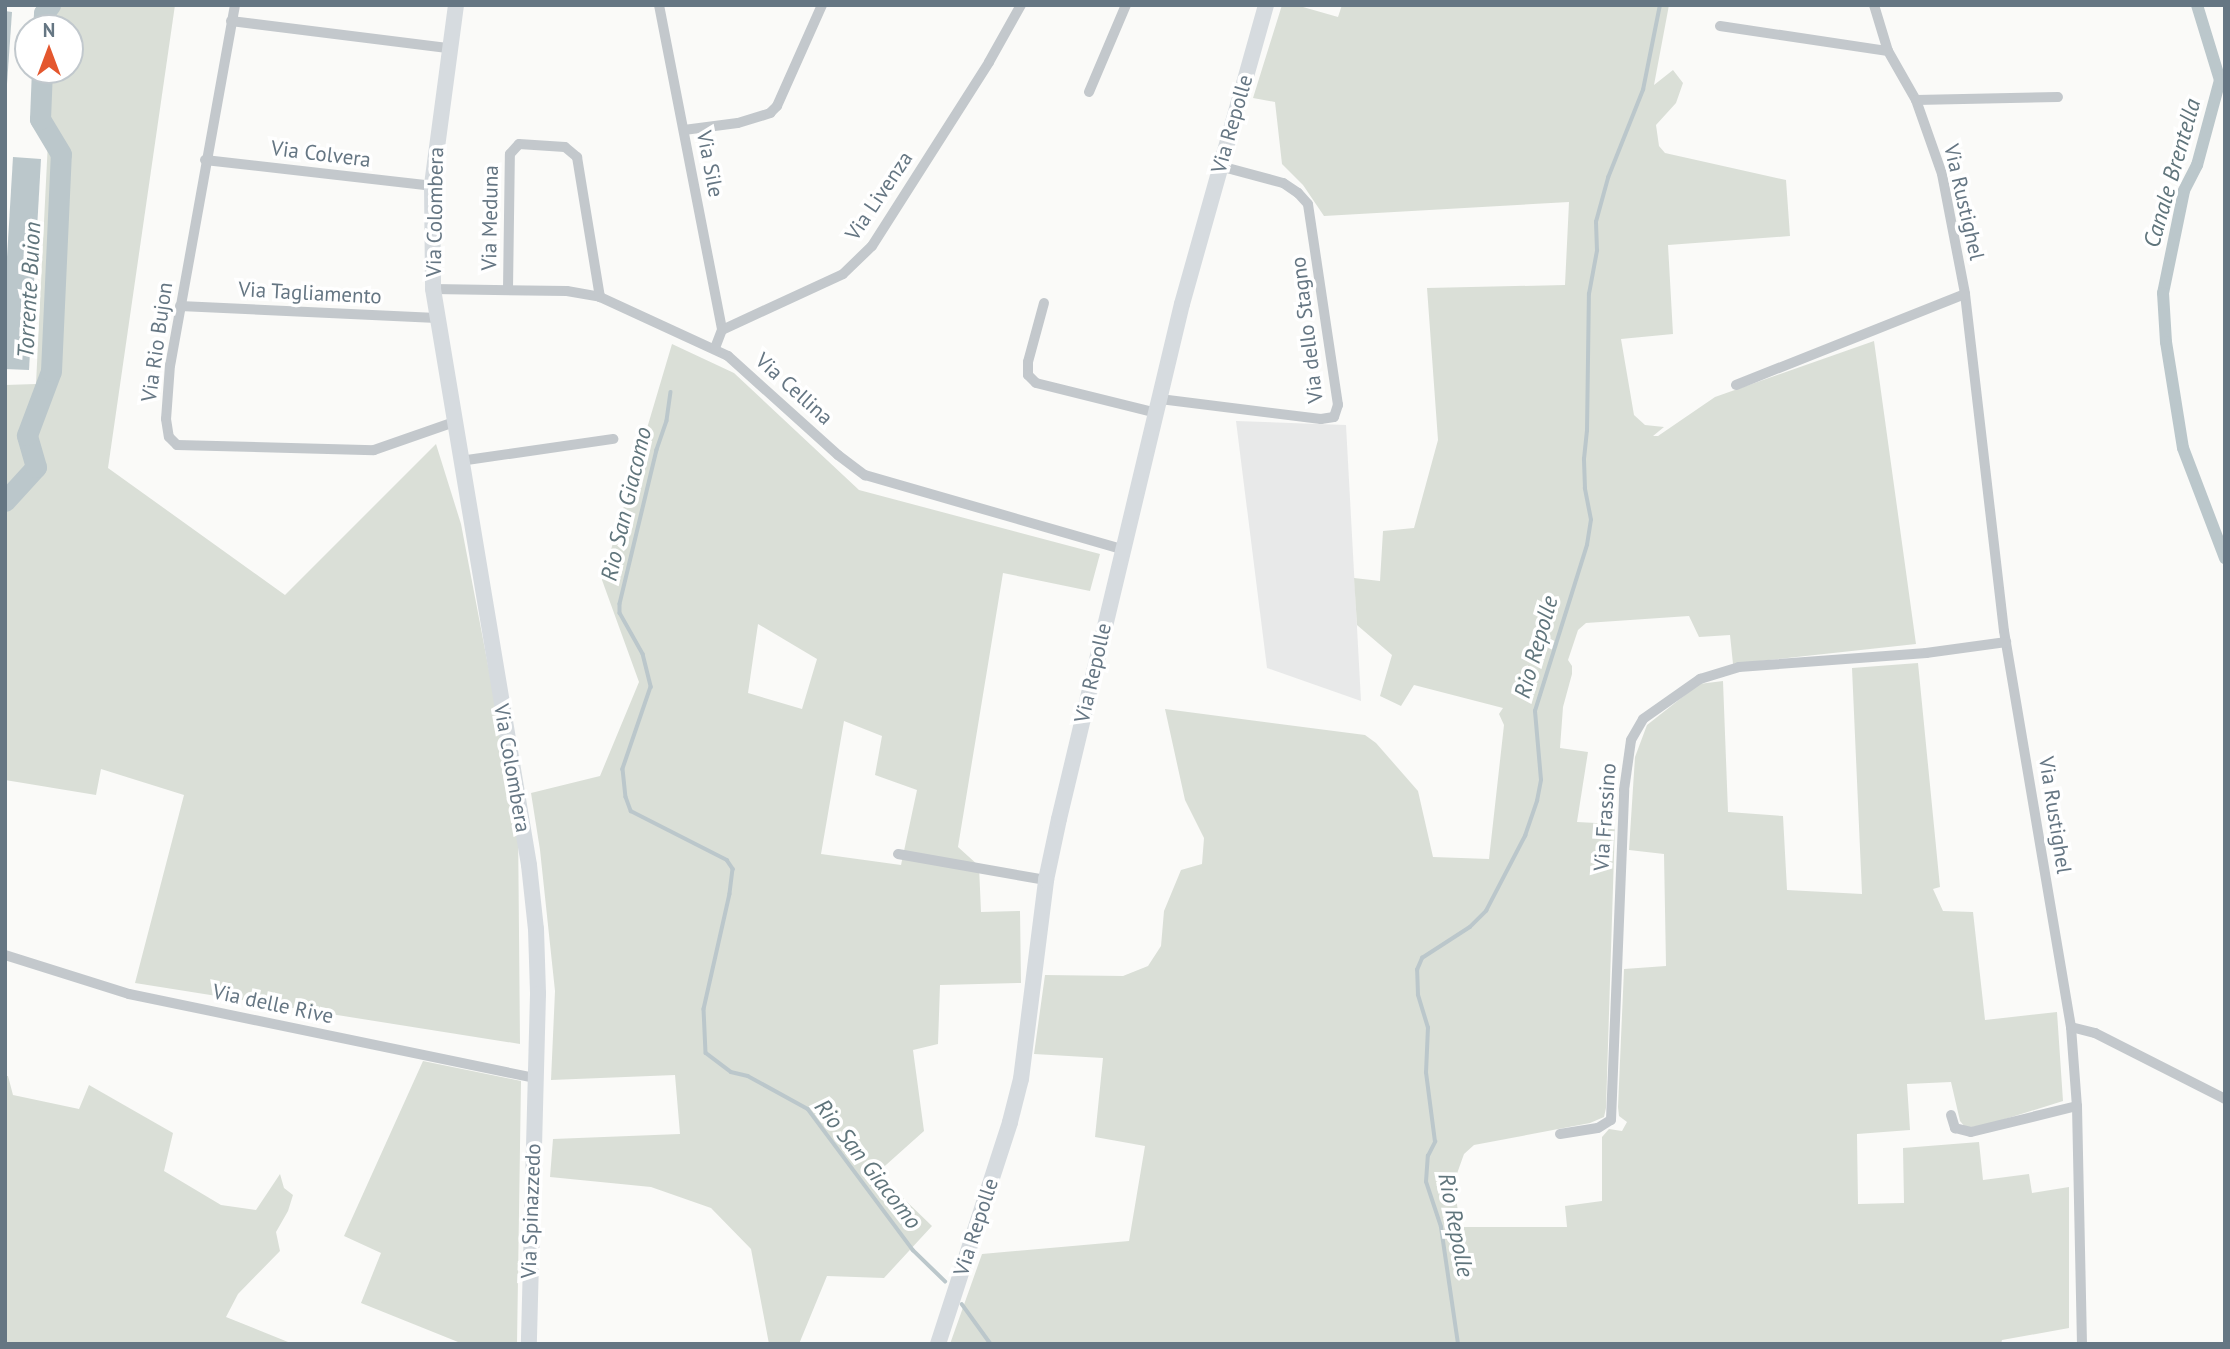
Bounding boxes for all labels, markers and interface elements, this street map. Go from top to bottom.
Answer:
north arrow [14,14,84,84]
text: N [43,18,55,42]
street label: Via Repolle [1206,72,1258,176]
water label: Canale Brentella [2138,95,2206,251]
street label: Via Sile [691,129,729,199]
street label: Via Colvera [270,135,372,173]
street label: Via Rustighel [1938,142,1990,262]
street label: Via Colombera [421,147,449,277]
street label: Via Livenza [840,147,918,245]
street label: Via Meduna [476,165,504,271]
water label: Torrente Buion [12,221,46,359]
street label: Via dello Stagno [1286,255,1328,405]
street label: Via Tagliamento [237,277,383,309]
street label: Via Rio Bujon [136,281,178,403]
street label: Via Cellina [750,348,838,430]
water label: Rio San Giacomo [595,424,657,584]
water label: Rio Repolle [1508,593,1564,701]
street label: Via Repolle [1069,621,1117,725]
street label: Via Colombera [488,702,536,834]
street label: Via Rustighel [2033,755,2077,875]
street label: Via Frassino [1589,762,1621,872]
street label: Via delle Rive [210,979,336,1029]
water label: Rio San Giacomo [809,1094,927,1234]
street label: Via Spinazzedo [516,1143,546,1279]
water label: Rio Repolle [1432,1171,1480,1279]
street label: Via Repolle [948,1175,1004,1279]

